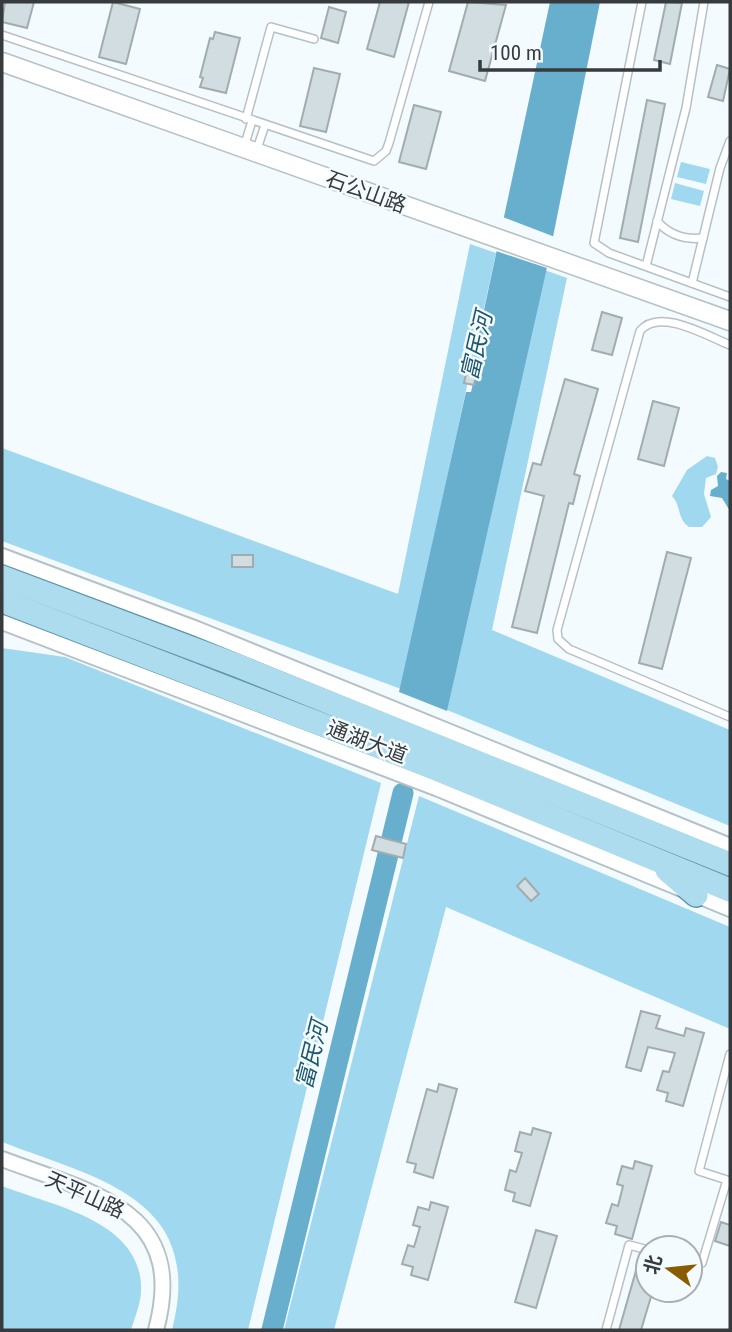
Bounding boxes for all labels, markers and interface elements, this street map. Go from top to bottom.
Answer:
scale bar [480,28,660,72]
text: 100 m [490,41,542,65]
street label: 石公山路 [322,166,410,218]
water label: 富民河 [456,305,499,383]
street label: 通湖大道 [323,716,411,768]
water label: 富民河 [291,1014,334,1092]
street label: 天平山路 [42,1167,128,1223]
north arrow [634,1234,704,1304]
text: 北 [639,1253,667,1277]

